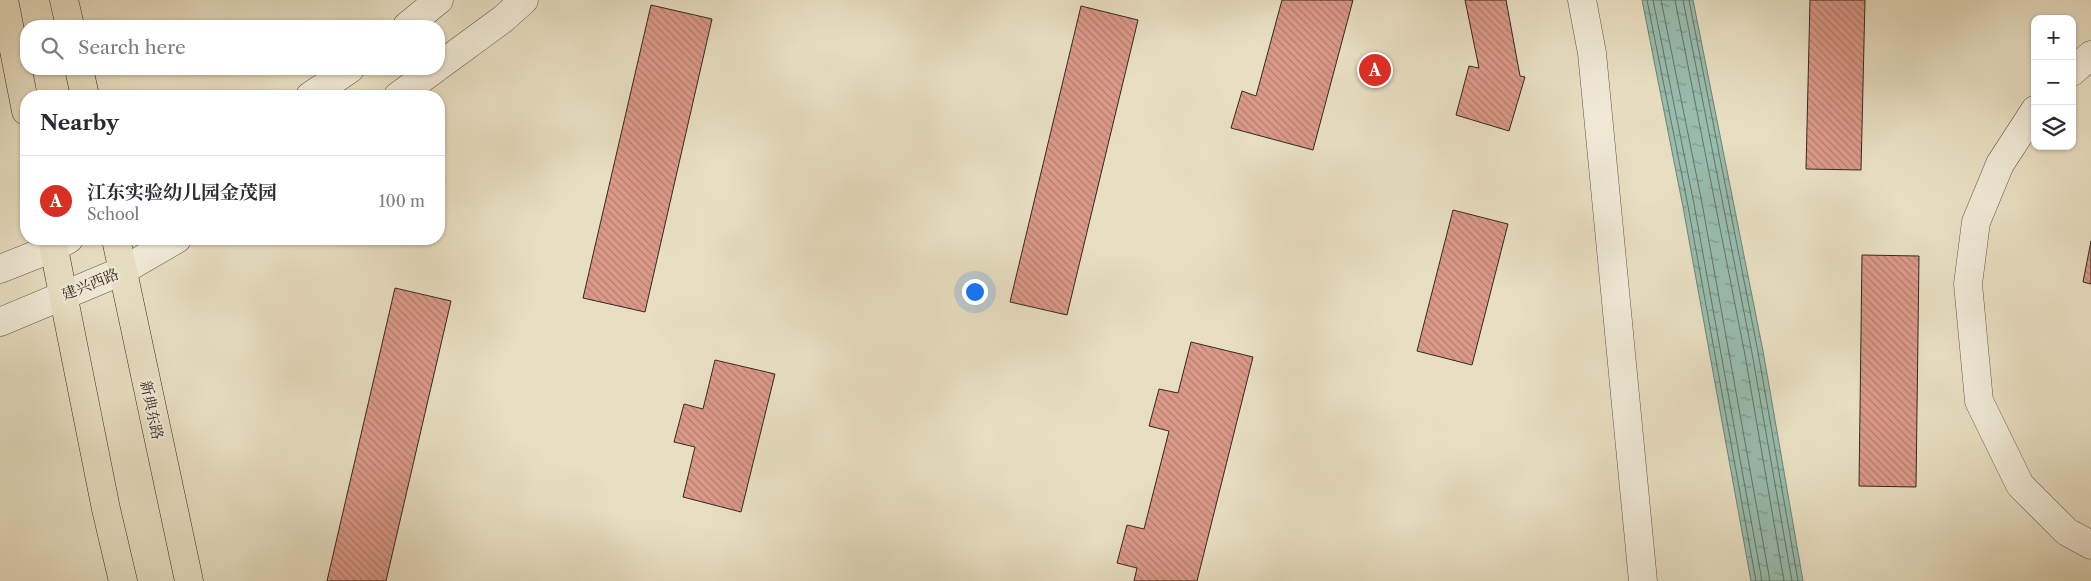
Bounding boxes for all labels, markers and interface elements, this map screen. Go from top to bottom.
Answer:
map controls [2031,15,2076,150]
button: + [2031,15,2076,60]
search box [20,20,445,75]
icon: search [38,34,66,62]
text: Search here [78,36,186,59]
pin: A [1359,51,1391,89]
button: − [2031,60,2076,105]
button: layers [2031,105,2076,150]
text: Nearby [40,110,119,135]
text: 江东实验幼儿园金茂园 [87,181,277,204]
text: A [50,191,62,211]
text: 100 m [379,191,425,211]
text: School [87,204,139,224]
street label: 建兴西路 [59,264,121,304]
your location [962,279,988,305]
street label: 新典东路 [136,379,168,441]

